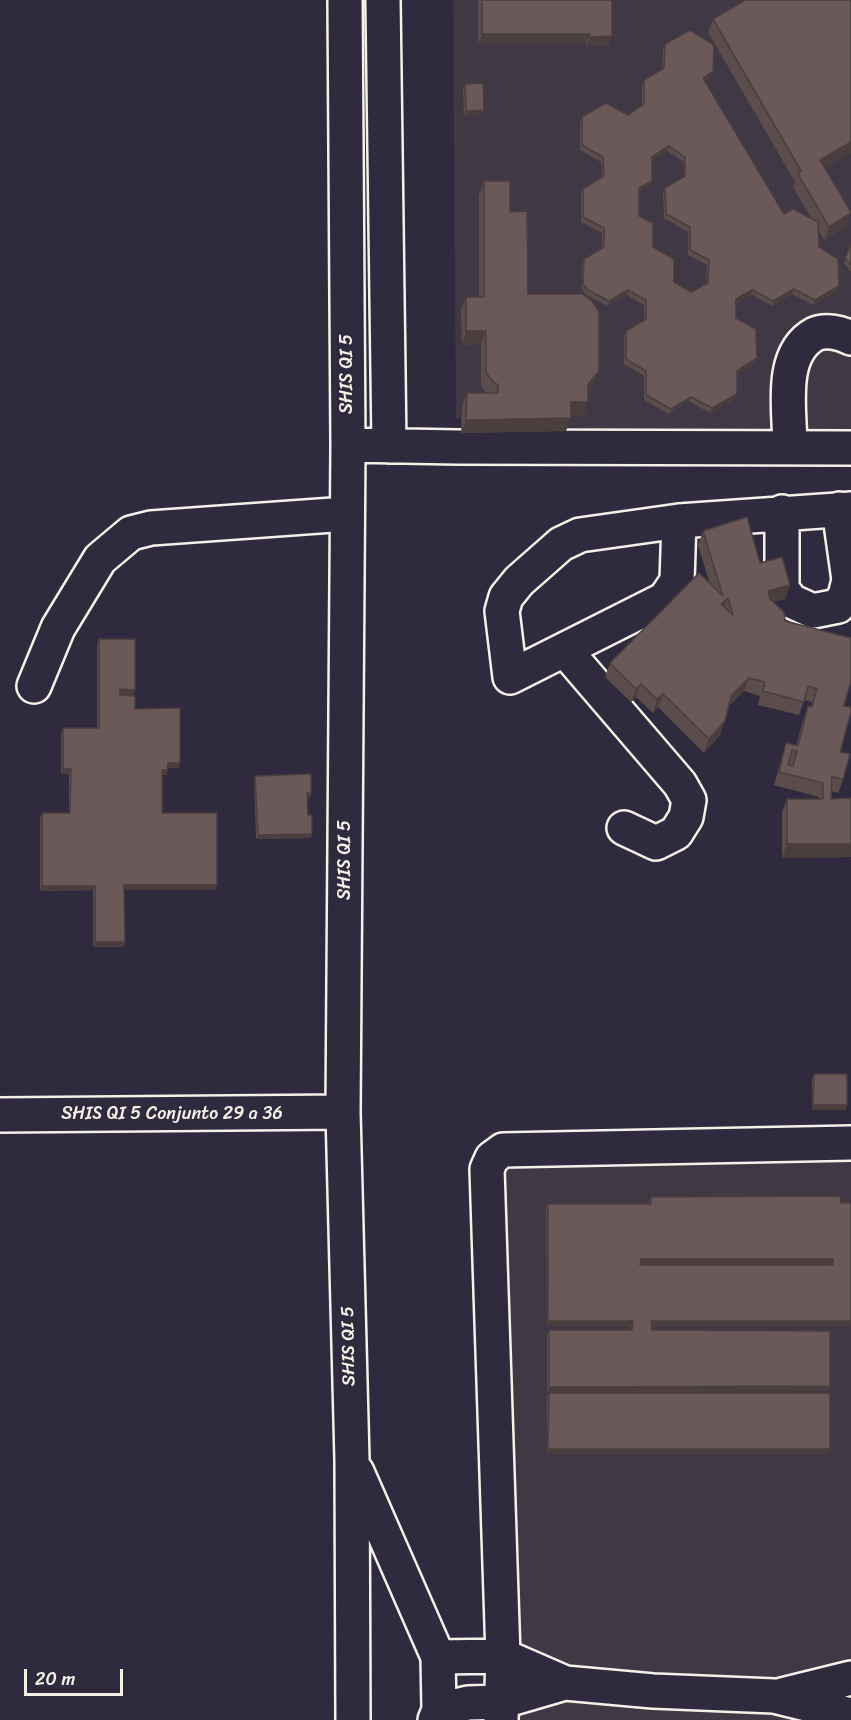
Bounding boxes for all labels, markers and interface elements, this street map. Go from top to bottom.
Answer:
street label: SHIS QI 5 [336,334,358,414]
street label: SHIS QI 5 [334,820,356,900]
street label: SHIS QI 5 Conjunto 29 a 36 [61,1103,283,1125]
street label: SHIS QI 5 [338,1306,360,1386]
scale bar [27,1657,126,1695]
text: 20 m [35,1663,75,1695]

